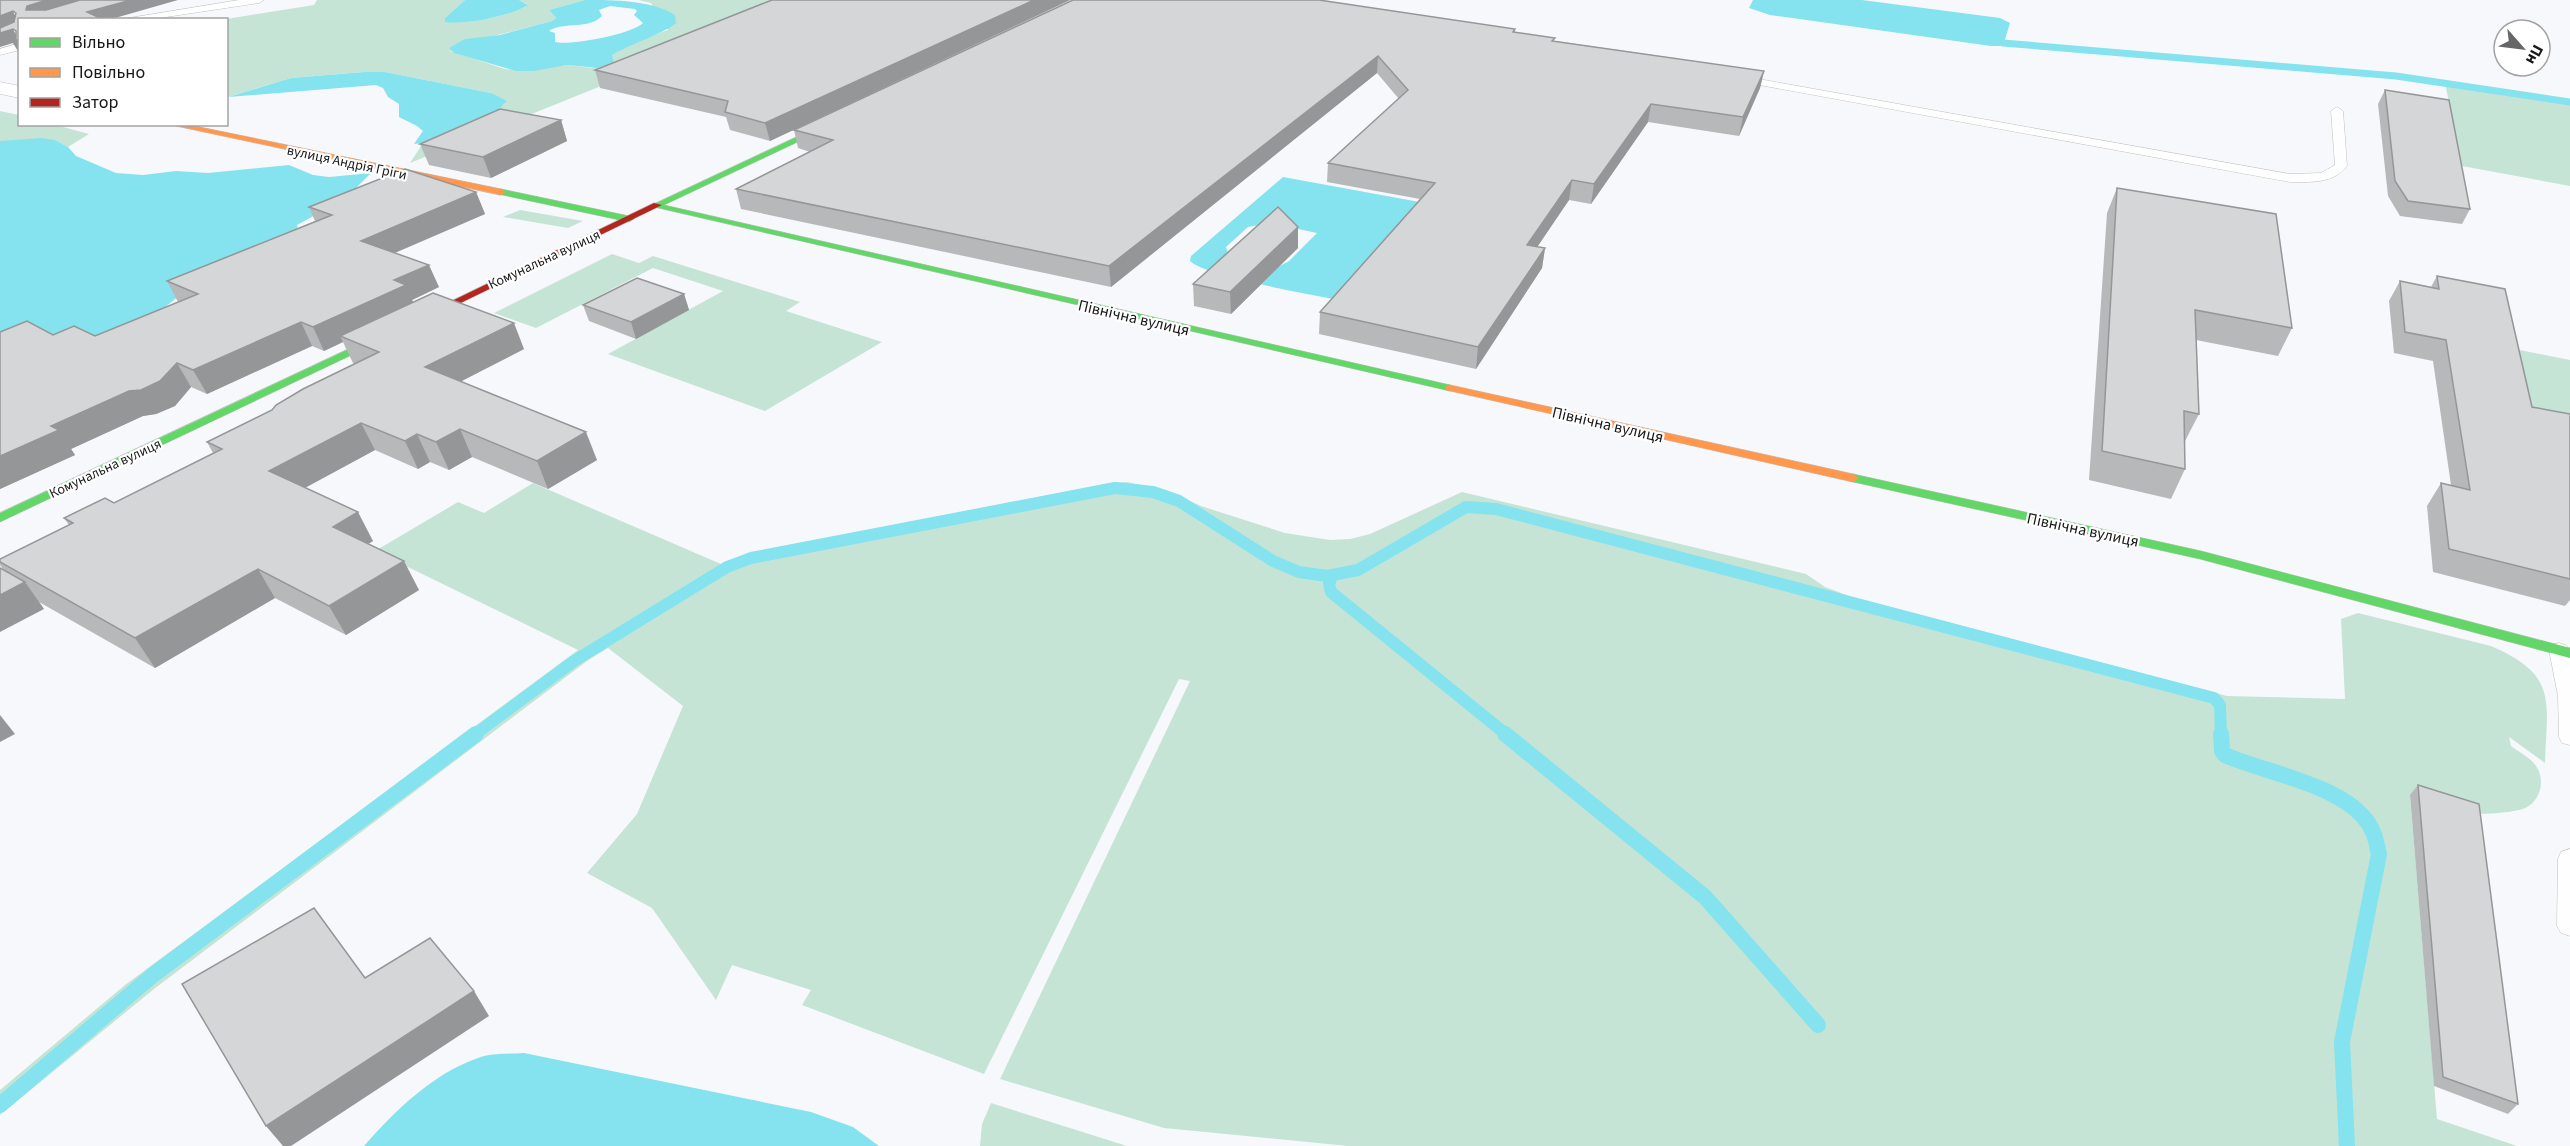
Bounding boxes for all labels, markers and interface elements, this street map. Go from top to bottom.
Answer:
legend [18,18,228,126]
north arrow [2492,18,2552,78]
text: Вільно [72,30,125,55]
text: Пн [2520,41,2549,69]
text: Повільно [72,60,145,85]
text: Затор [72,90,119,115]
street label: вулиця Андрія Гріги [285,141,409,185]
street label: Комунальна вулиця [485,225,604,295]
street label: Північна вулиця [1076,294,1192,342]
street label: Північна вулиця [1550,401,1666,449]
street label: Комунальна вулиця [46,434,165,504]
street label: Північна вулиця [2025,507,2141,553]

